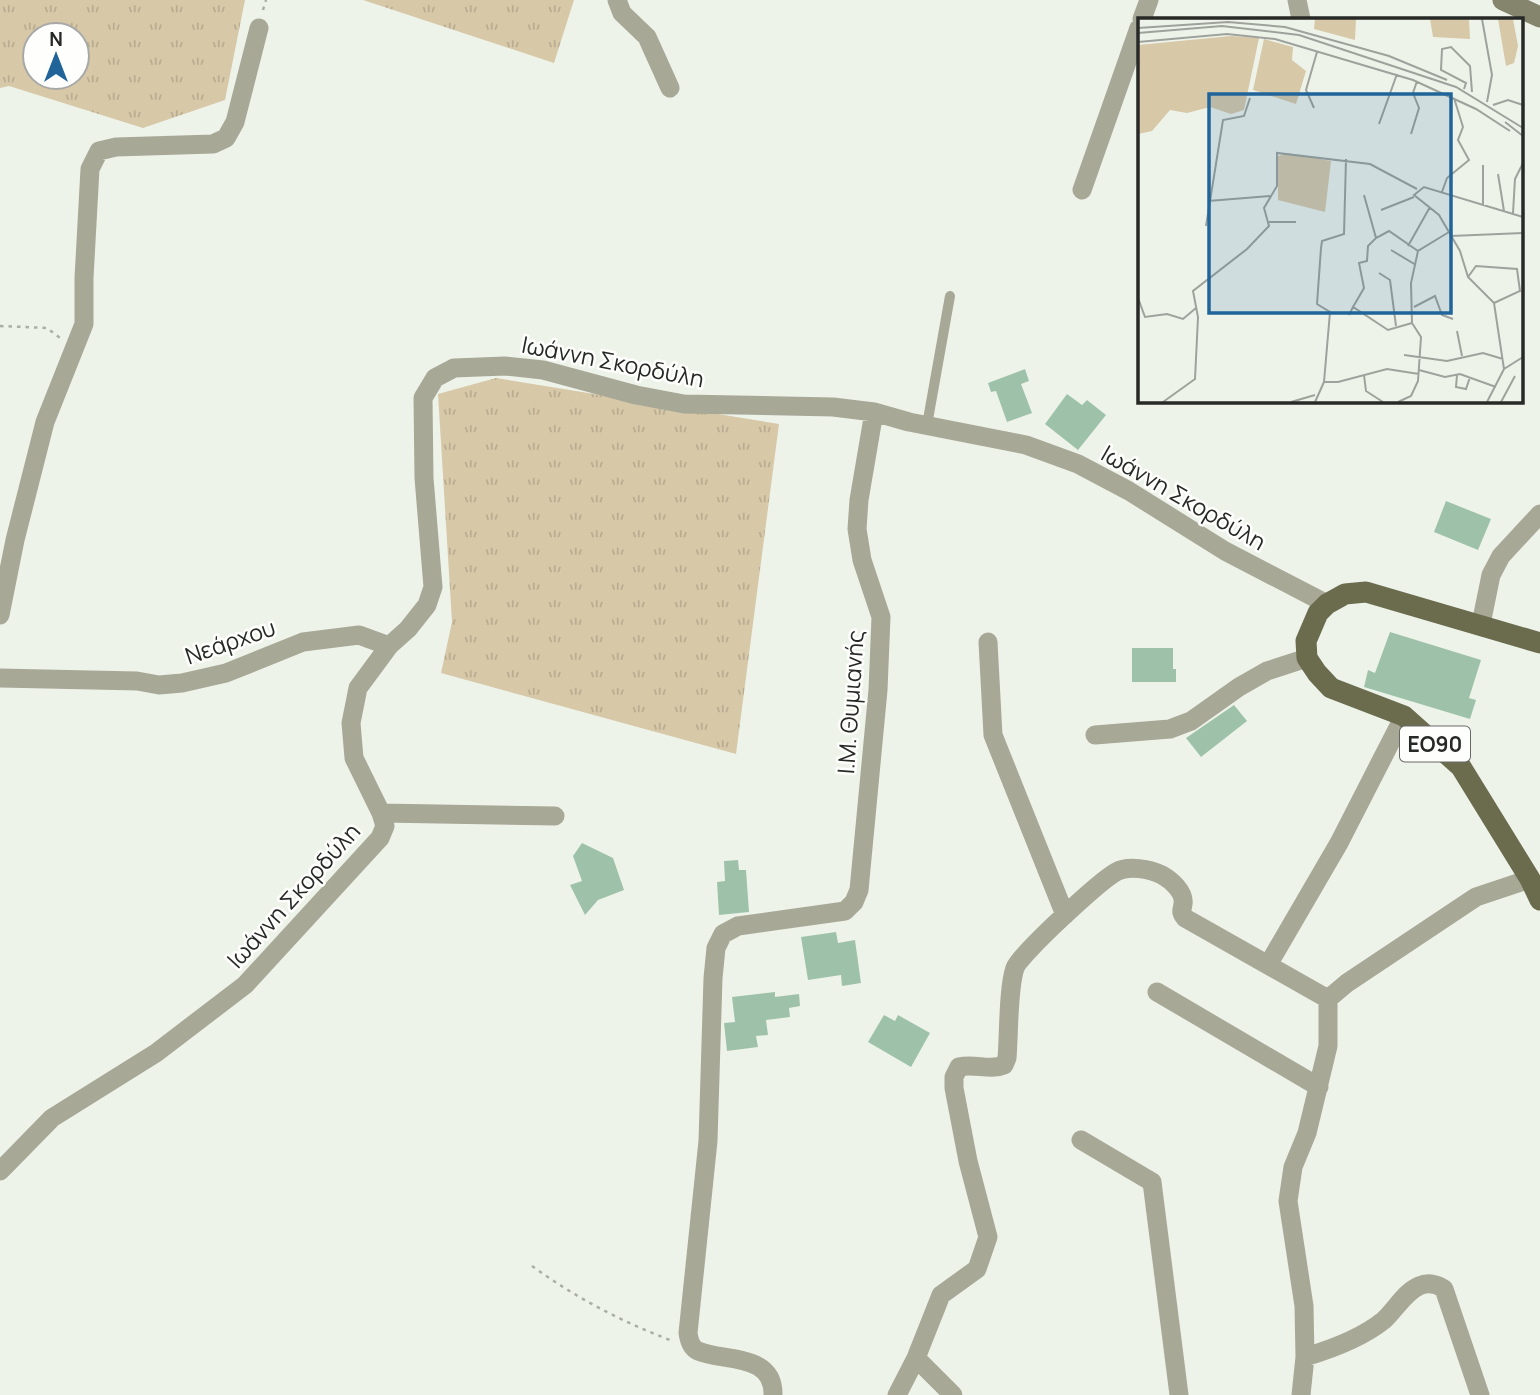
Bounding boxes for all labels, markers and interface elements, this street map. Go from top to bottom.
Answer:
inset map [1138,18,1522,402]
north arrow [21,21,91,91]
text: N [49,26,63,52]
street label: Ιωάννη Σκορδύλη [519,328,707,394]
street label: Ιωάννη Σκορδύλη [1096,437,1272,557]
street label: Νεάρχου [181,611,279,671]
street label: Ι.Μ. Θυμιανής [829,629,871,775]
road number: ΕΟ90 [1400,726,1470,762]
street label: Ιωάννη Σκορδύλη [219,816,367,974]

